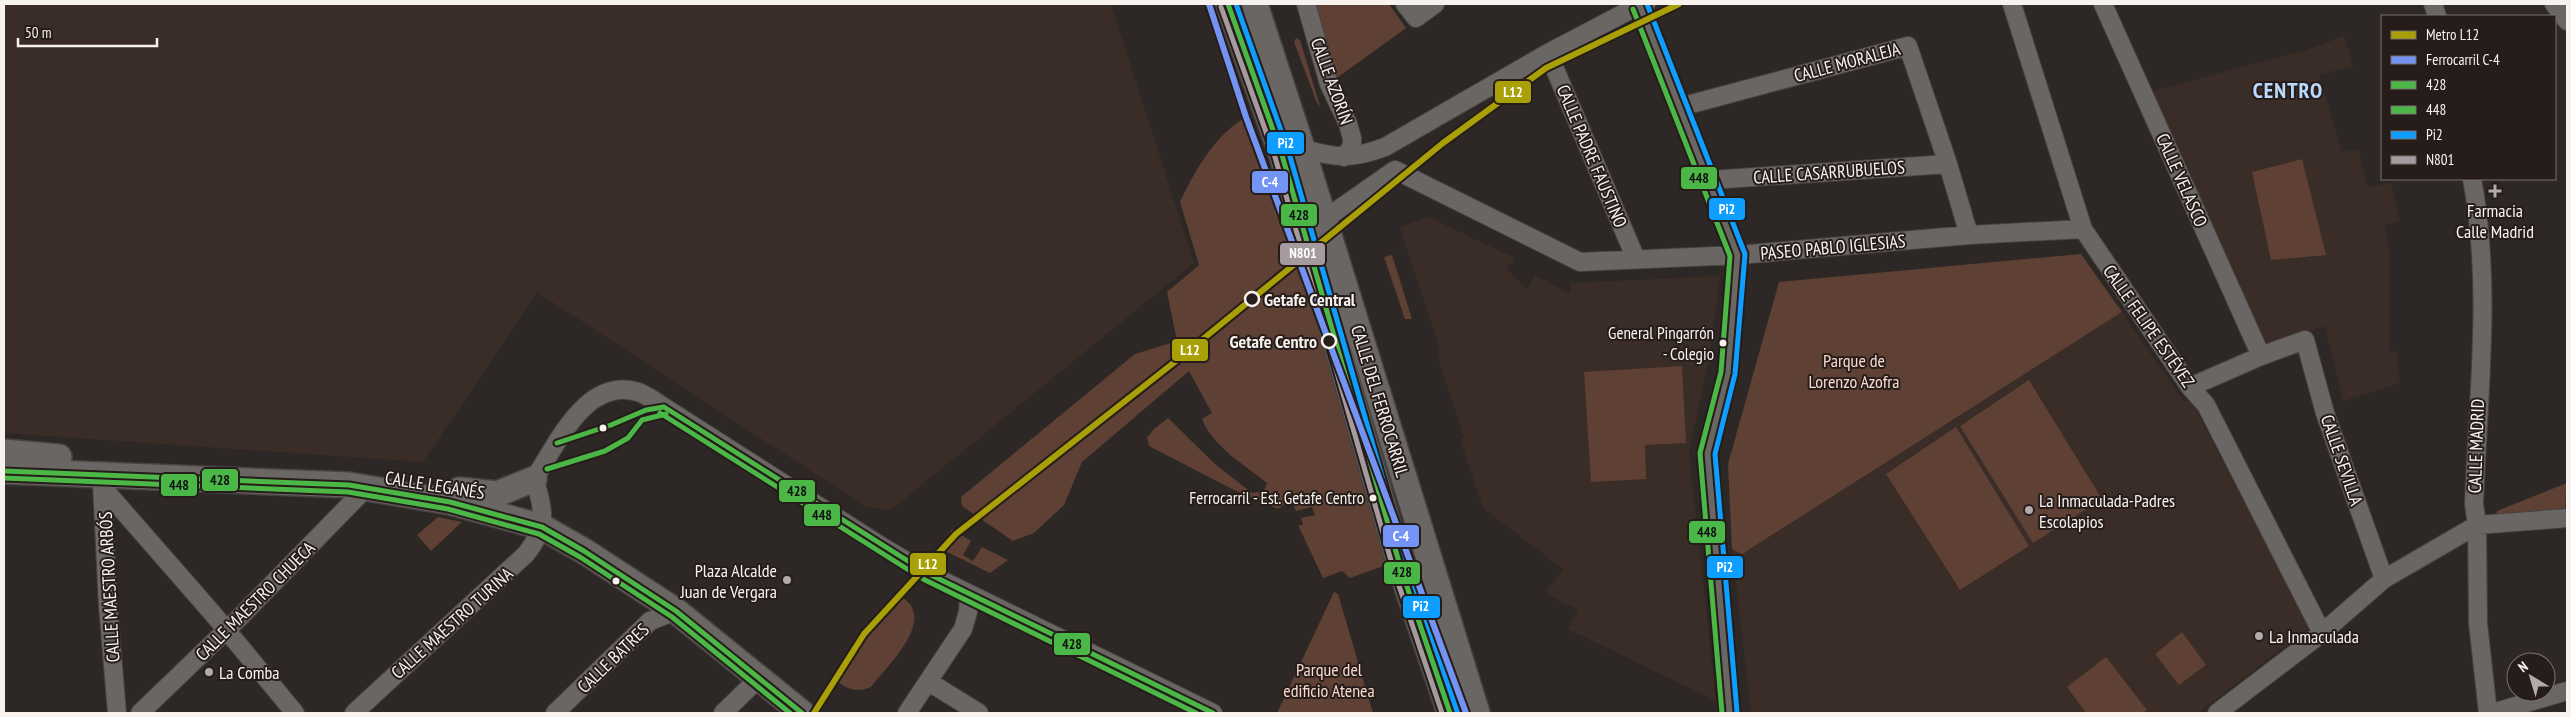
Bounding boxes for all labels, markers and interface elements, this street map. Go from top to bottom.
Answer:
scale bar [18,15,156,47]
legend [2381,15,2556,180]
text: 50 m [25,23,51,42]
text: Metro L12 [2426,25,2479,44]
street label: CALLE AZORÍN [1306,35,1358,127]
street label: CALLE MORALEJA [1791,37,1903,87]
text: Ferrocarril C-4 [2426,50,2500,69]
text: 428 [2426,75,2446,94]
district label: CENTRO [2253,76,2323,104]
line badge: L12 [1494,80,1532,104]
street label: CALLE PADRE FAUSTINO [1552,81,1633,231]
text: L12 [1503,83,1523,101]
text: 448 [2426,100,2446,119]
text: Pi2 [2426,125,2443,144]
street label: CALLE VELASCO [2151,130,2213,230]
line badge: Pi2 [1266,131,1305,155]
text: Pi2 [1278,134,1294,152]
text: N801 [2426,150,2454,169]
street label: CALLE CASARRUBUELOS [1753,155,1906,189]
line badge: 448 [1680,166,1718,190]
text: 448 [1689,169,1709,187]
line badge: C-4 [1251,170,1289,194]
text: C-4 [1262,173,1279,191]
marker: Farmacia Calle Madrid [2489,185,2501,197]
line badge: Pi2 [1708,197,1746,221]
place label: Farmacia Calle Madrid [2456,199,2534,243]
text: Pi2 [1719,200,1735,218]
line badge: 428 [1280,203,1318,227]
text: 428 [1289,206,1309,224]
street label: PASEO PABLO IGLESIAS [1760,229,1907,265]
line badge: N801 [1279,242,1326,266]
text: N801 [1289,244,1317,262]
street label: CALLE FELIPE ESTÉVEZ [2098,260,2200,392]
place label: Getafe Central [1264,288,1356,311]
marker: Getafe Central [1244,291,1260,307]
street label: CALLE DEL FERROCARRIL [1346,322,1414,480]
place label: General Pingarrón - Colegio [1608,322,1714,365]
place label: Getafe Centro [1230,330,1317,353]
marker: Getafe Centro [1321,333,1337,349]
line badge: L12 [1171,338,1209,362]
marker: General Pingarrón - Colegio [1718,338,1728,348]
text: L12 [1180,341,1200,359]
park label: Parque de Lorenzo Azofra [1809,349,1899,393]
street label: CALLE MADRID [2463,398,2489,494]
street label: CALLE SEVILLA [2316,412,2368,509]
unlabelled marker [598,423,608,433]
street label: CALLE LEGANÉS [384,466,487,504]
line badge: 428 [201,468,239,492]
text: 428 [210,471,230,489]
line badge: 448 [160,473,198,497]
text: 448 [169,476,189,494]
line badge: 428 [778,479,816,503]
text: 428 [787,482,807,500]
place label: Ferrocarril - Est. Getafe Centro [1189,487,1364,509]
place label: La Inmaculada-Padres Escolapios [2039,489,2175,533]
marker: Ferrocarril - Est. Getafe Centro [1368,493,1378,503]
line badge: 448 [803,503,841,527]
marker: La Inmaculada-Padres Escolapios [2023,504,2035,516]
text: 448 [812,506,832,524]
street label: CALLE MAESTRO ARBÓS [94,511,124,663]
line badge: 448 [1688,520,1726,544]
text: 448 [1697,523,1717,541]
line badge: C-4 [1382,524,1420,548]
text: C-4 [1393,527,1410,545]
street label: CALLE MAESTRO CHUECA [191,536,320,665]
line badge: L12 [909,552,947,576]
text: L12 [918,555,938,573]
line badge: Pi2 [1706,555,1744,579]
text: Pi2 [1717,558,1733,576]
place label: Plaza Alcalde Juan de Vergara [679,559,777,603]
line badge: 428 [1383,561,1421,585]
street label: CALLE MAESTRO TURINA [386,562,518,684]
text: 428 [1392,563,1412,581]
marker: Plaza Alcalde Juan de Vergara [781,574,793,586]
unlabelled marker [611,576,621,586]
line badge: Pi2 [1402,595,1441,619]
text: Pi2 [1413,597,1429,615]
street label: CALLE BATRES [572,618,654,698]
place label: La Inmaculada [2269,625,2359,648]
marker: La Inmaculada [2253,630,2265,642]
line badge: 428 [1053,632,1091,656]
text: 428 [1062,635,1082,653]
north arrow [2506,652,2556,702]
text: N [2514,657,2532,676]
park label: Parque del edificio Atenea [1283,658,1375,702]
place label: La Comba [219,661,279,684]
marker: La Comba [203,666,215,678]

